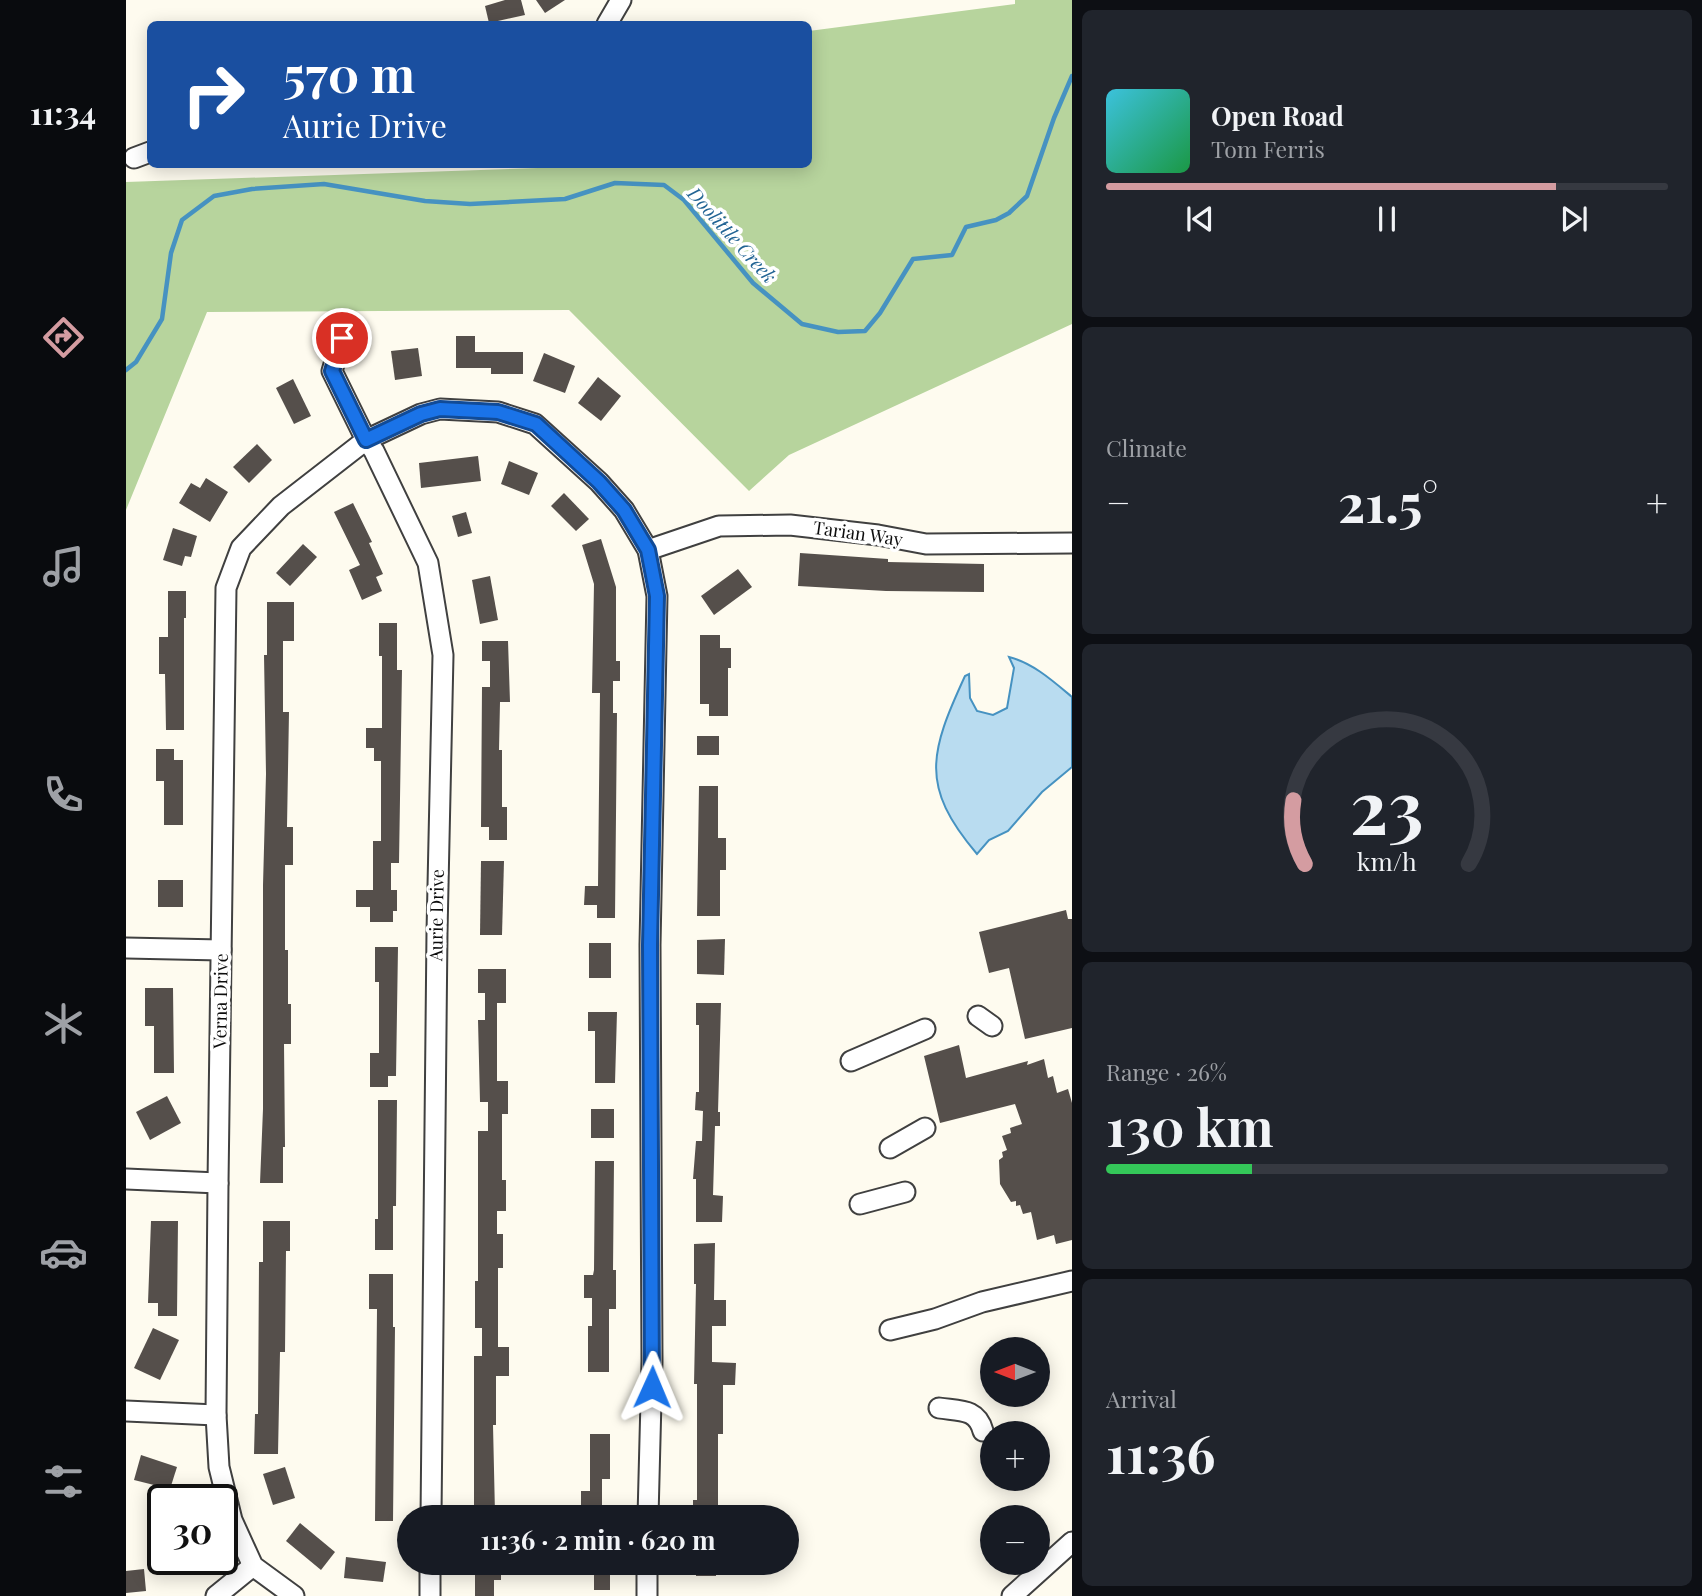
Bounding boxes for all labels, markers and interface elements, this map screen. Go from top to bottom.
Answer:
text: 570 m [283,40,415,105]
icon: right [168,49,259,140]
text: 11:34 [30,90,96,133]
text: Open Road [1211,98,1344,133]
text: Aurie Drive [283,103,447,146]
text: Tom Ferris [1211,133,1325,164]
water label: Doolittle Creek [682,180,783,288]
icon: previous [1181,200,1219,238]
icon: pause [1368,200,1406,238]
icon: next [1555,200,1593,238]
pin [312,308,372,368]
icon: directions [39,313,88,362]
icon: arrive [323,319,361,357]
text: Climate [1106,432,1187,463]
text: 21.5° [1338,467,1438,536]
text: − [1106,476,1131,527]
text: + [1646,476,1668,527]
street label: Tarian Way [812,515,904,551]
icon: music [39,542,88,591]
text: 23 [1350,755,1424,852]
icon: phone [39,770,88,819]
text: km/h [1357,844,1417,877]
street label: Aurie Drive [423,869,449,962]
street label: Verna Drive [207,953,233,1050]
icon: climate [39,999,88,1048]
text: Range · 26% [1106,1056,1227,1087]
text: 130 km [1106,1091,1273,1160]
icon: car [39,1228,88,1277]
north arrow [980,1337,1050,1407]
map controls [980,1337,1050,1575]
position arrow [615,1350,689,1424]
text: Arrival [1106,1383,1177,1414]
text: 11:36 [1106,1418,1215,1487]
button: + [980,1421,1050,1491]
icon: filters [39,1457,88,1506]
speed limit sign: 30 [147,1484,238,1575]
button: − [980,1505,1050,1575]
text: 11:36 · 2 min · 620 m [481,1522,715,1557]

